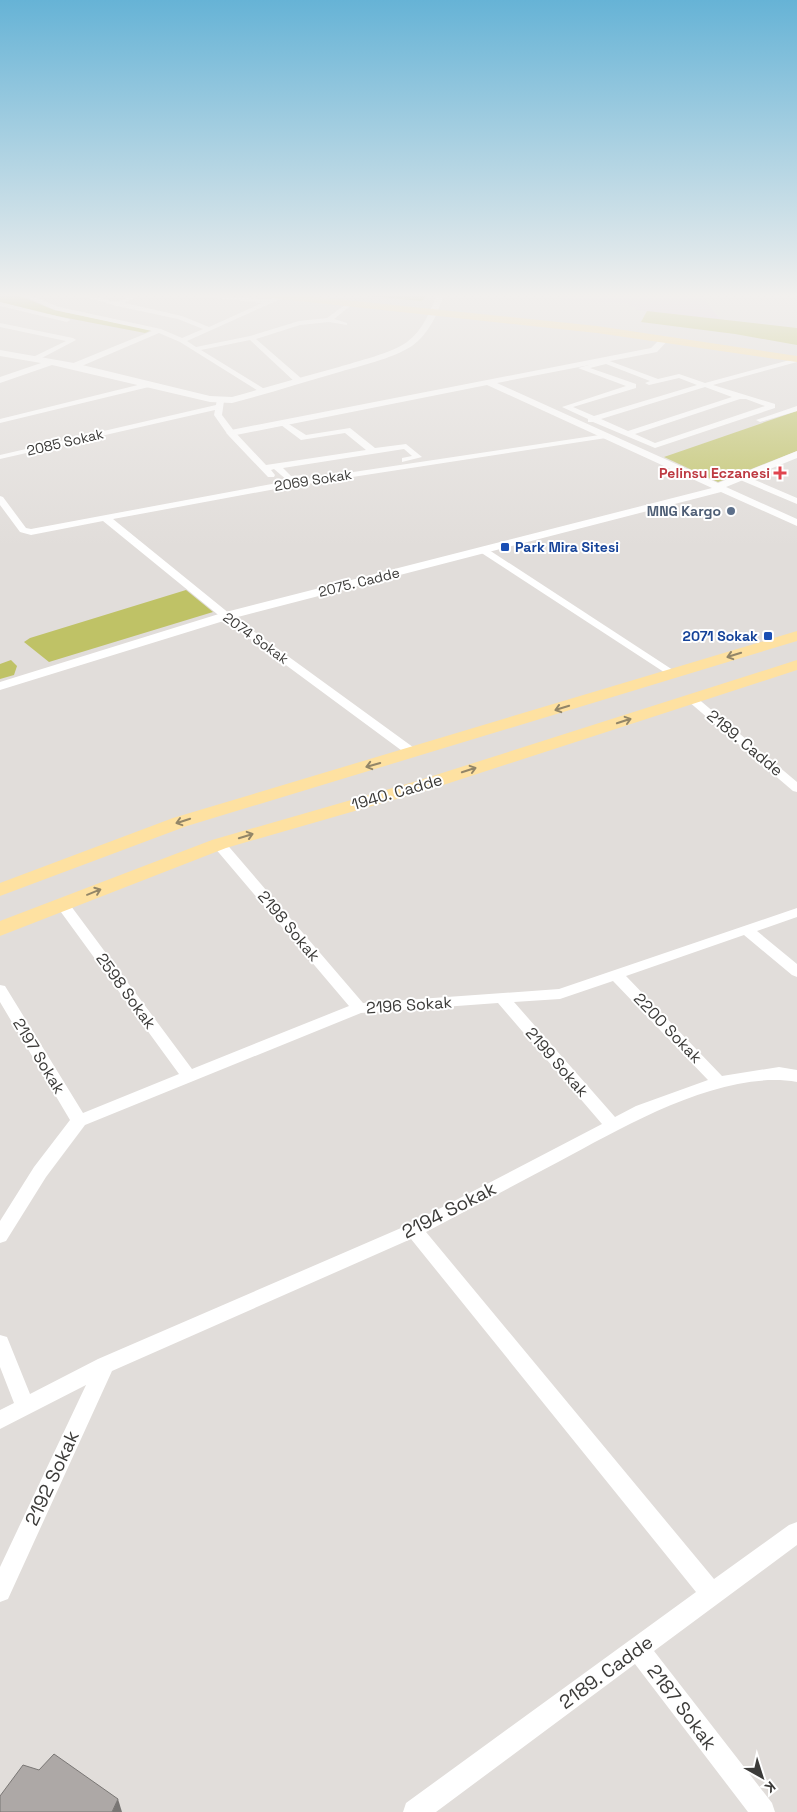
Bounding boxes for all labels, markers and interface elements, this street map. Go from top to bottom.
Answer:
street label: 2085 Sokak [25,424,106,460]
place label: Pelinsu Eczanesi [659,464,770,482]
street label: 2069 Sokak [273,465,354,495]
marker: Pelinsu Eczanesi [774,467,786,479]
place label: MNG Kargo [647,502,721,520]
marker: MNG Kargo [725,505,737,517]
place label: Park Mira Sitesi [515,538,619,556]
marker: Park Mira Sitesi [499,541,511,553]
street label: 2075. Cadde [316,563,402,601]
street label: 2074 Sokak [220,608,293,668]
place label: 2071 Sokak [683,627,758,645]
marker: 2071 Sokak [762,630,774,642]
one-way arrow [726,651,742,661]
one-way arrow [554,704,570,714]
street label: 2189. Cadde [703,705,787,781]
one-way arrow [616,715,632,725]
one-way arrow [365,761,381,771]
one-way arrow [461,765,477,774]
street label: 1940. Cadde [349,769,445,815]
one-way arrow [176,817,191,826]
one-way arrow [238,830,254,840]
street label: 2198 Sokak [253,886,325,966]
one-way arrow [86,887,101,896]
street label: 2598 Sokak [91,949,161,1033]
street label: 2200 Sokak [629,988,707,1068]
street label: 2196 Sokak [365,992,453,1018]
street label: 2197 Sokak [8,1014,70,1098]
street label: 2199 Sokak [521,1023,593,1102]
street label: 2194 Sokak [398,1176,500,1244]
street label: 2192 Sokak [19,1427,85,1529]
street label: 2189. Cadde [554,1629,658,1715]
street label: 2187 Sokak [642,1659,722,1755]
north arrow [737,1752,787,1802]
text: K [761,1777,779,1797]

